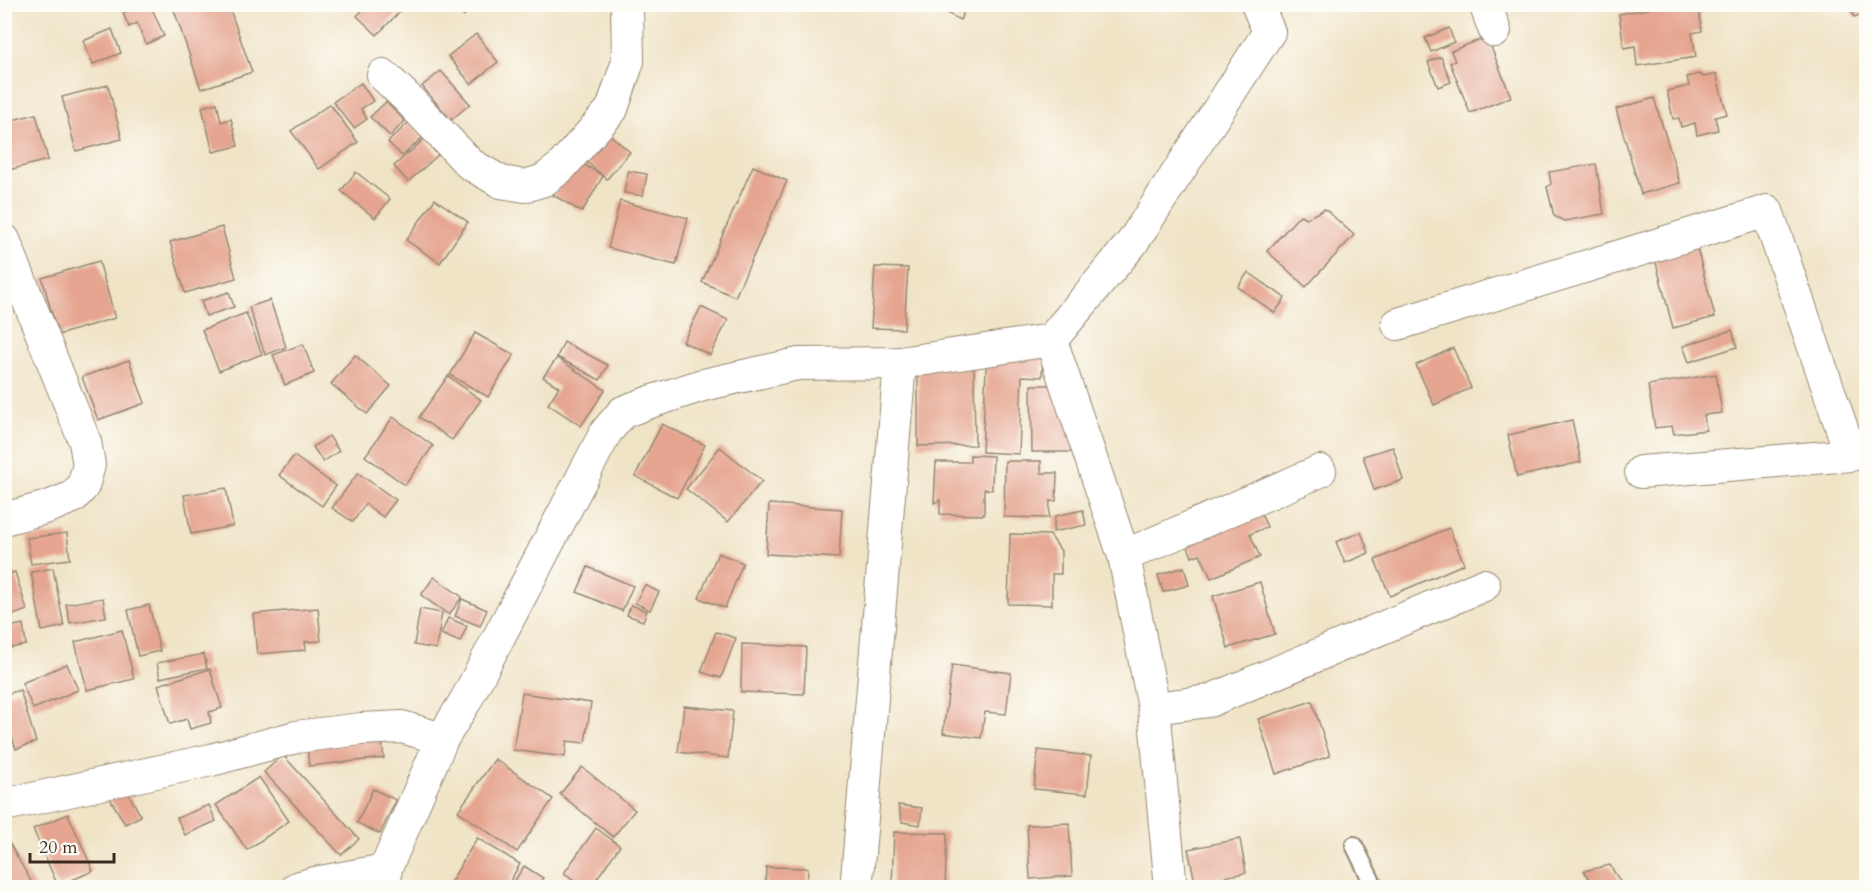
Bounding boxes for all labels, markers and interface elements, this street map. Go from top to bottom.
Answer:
scale bar [30,826,114,864]
text: 20 m [39,835,78,860]

